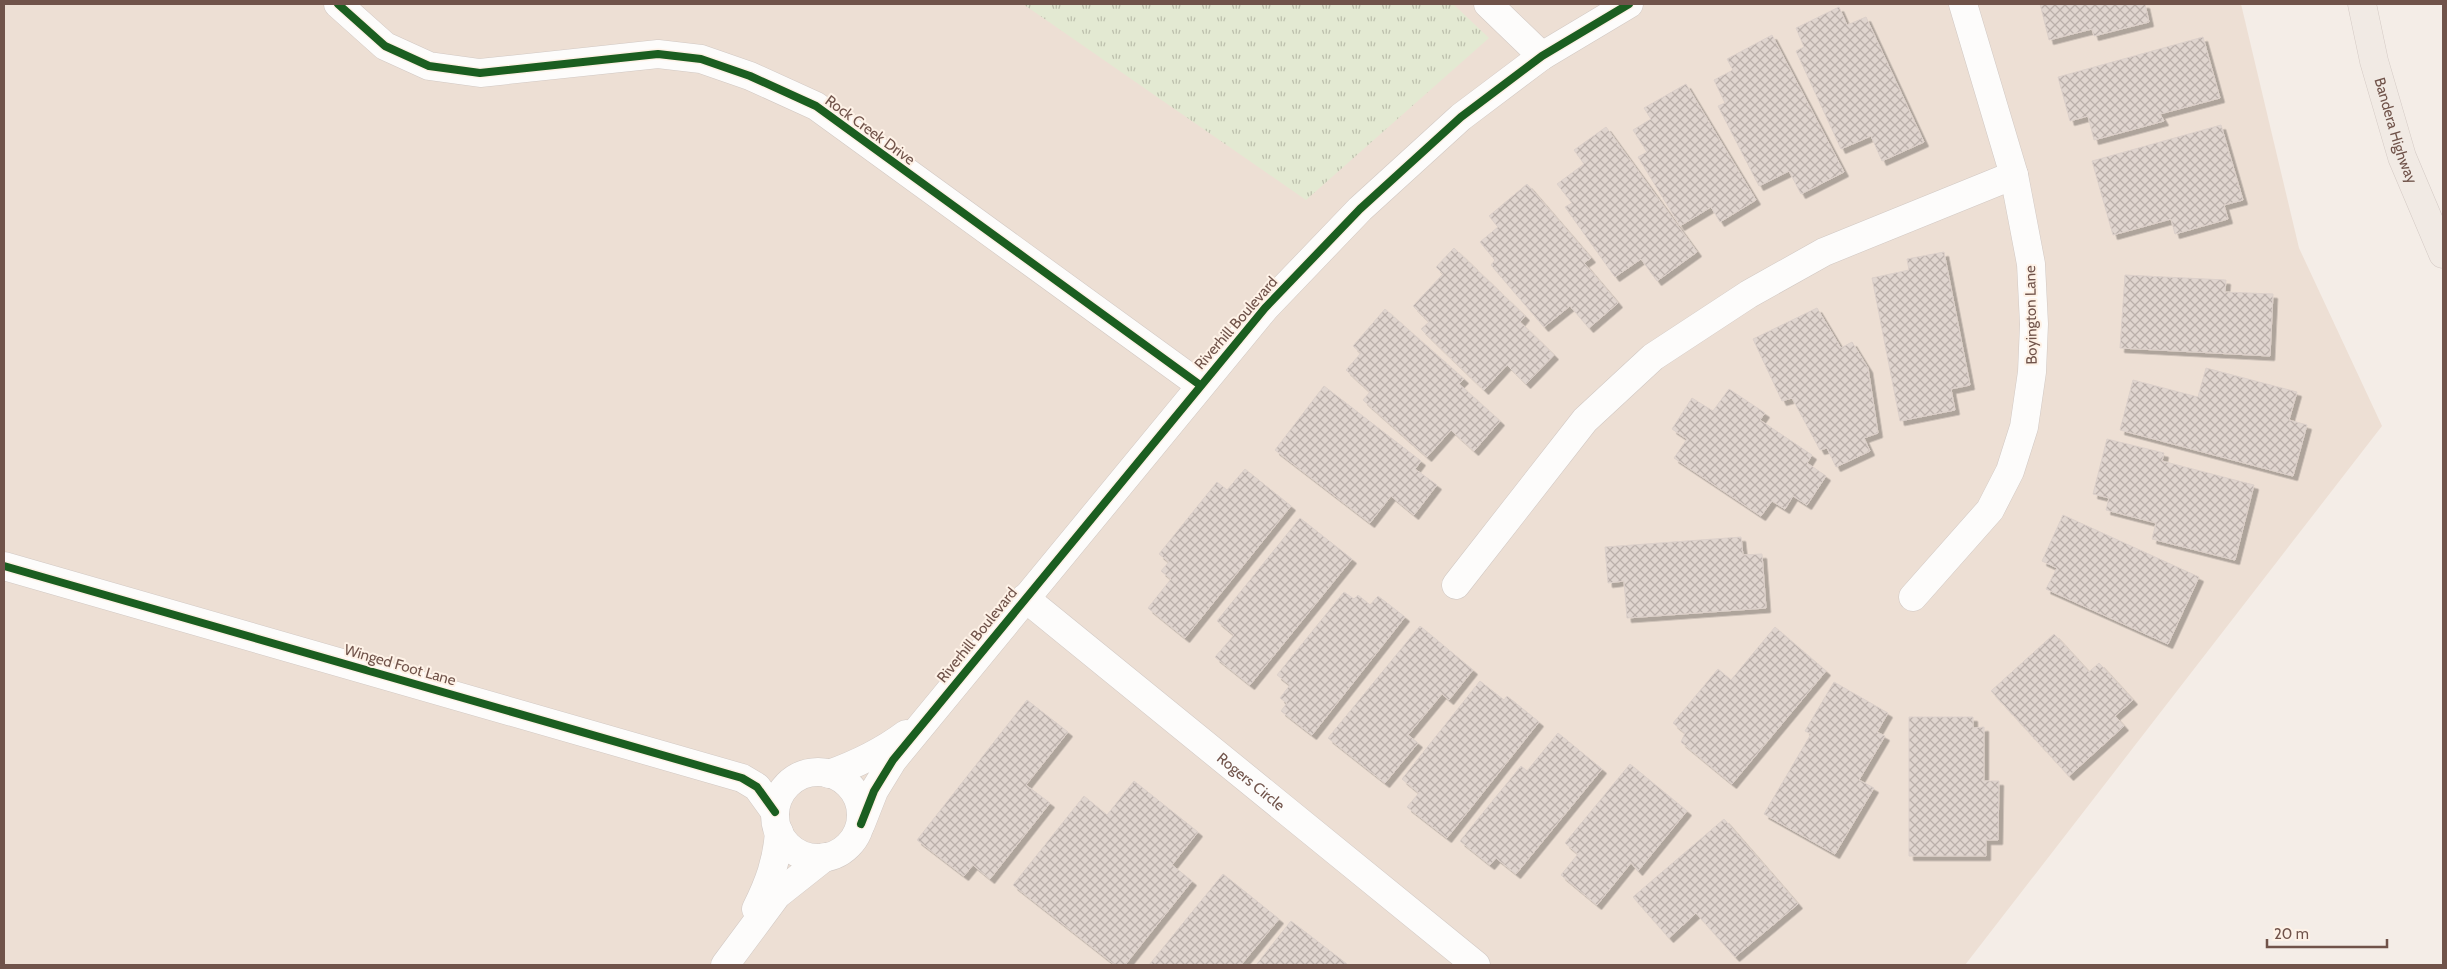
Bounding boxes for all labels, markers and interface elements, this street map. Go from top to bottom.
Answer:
street label: Bandera Highway [2370,75,2421,187]
street label: Rock Creek Drive [822,91,919,169]
street label: Boyington Lane [2021,265,2041,365]
street label: Riverhill Boulevard [1191,273,1281,373]
street label: Riverhill Boulevard [933,584,1021,686]
street label: Winged Foot Lane [342,640,458,690]
street label: Rogers Circle [1213,749,1288,815]
scale bar [2267,916,2387,948]
text: 20 m [2274,925,2309,943]

